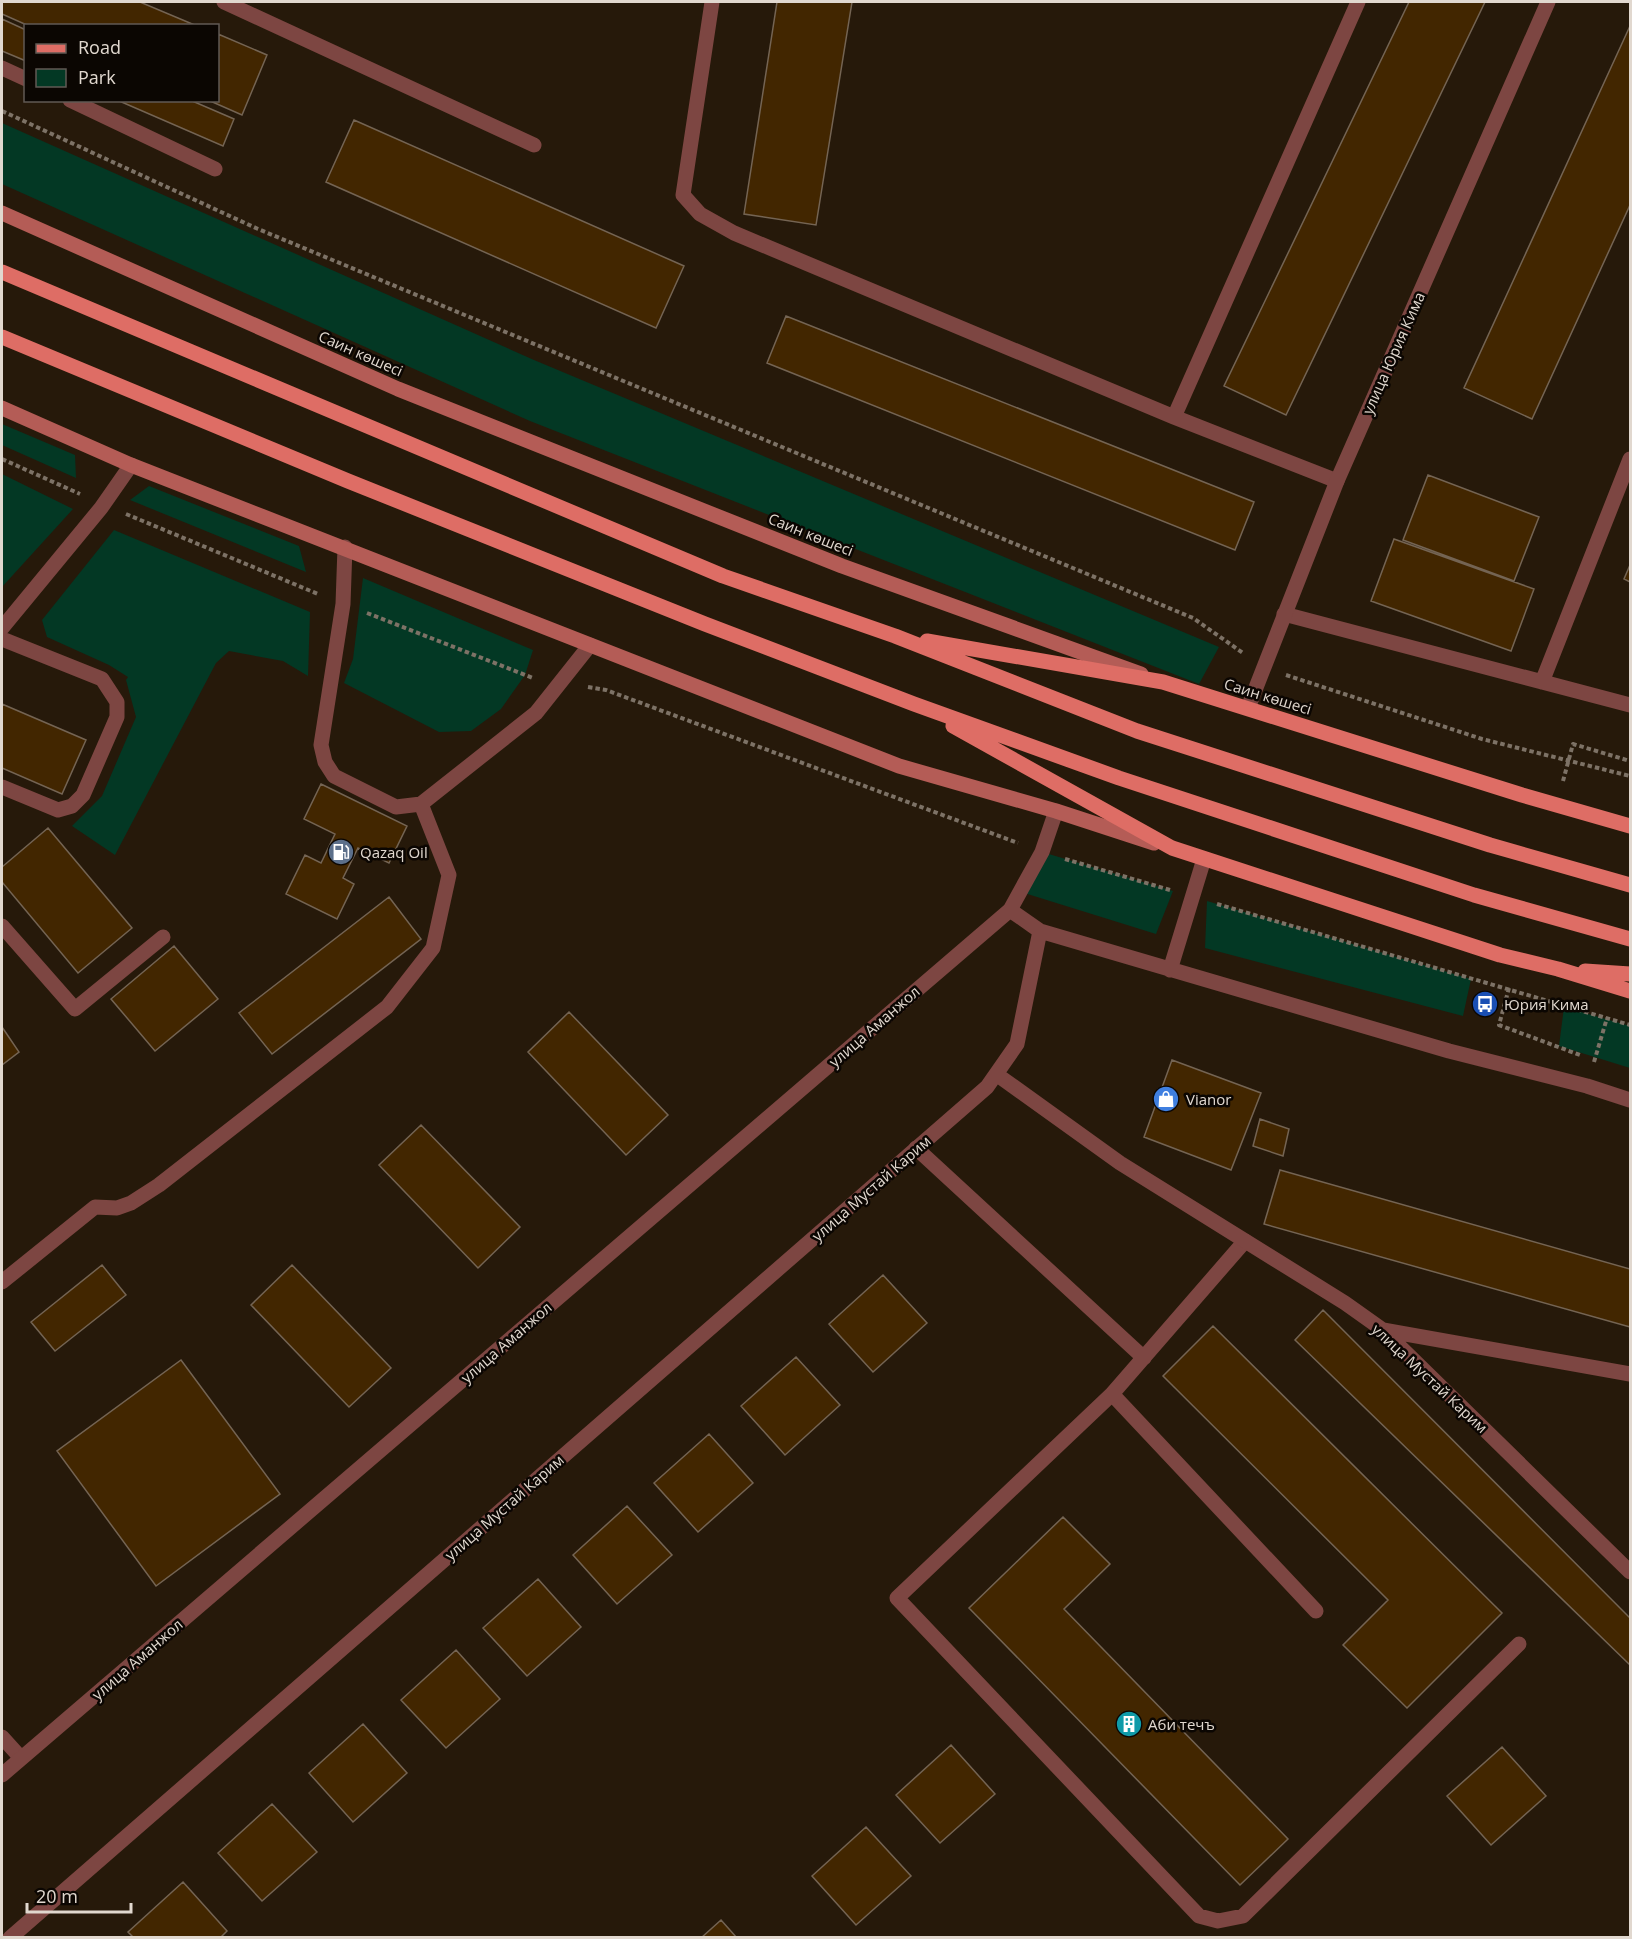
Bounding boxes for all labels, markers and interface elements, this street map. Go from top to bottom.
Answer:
legend [24,24,219,102]
text: Road [78,35,121,59]
text: Park [78,65,116,89]
street label: улица Юрия Кима [1357,289,1429,417]
street label: Саин көшесі [316,326,406,380]
street label: Саин көшесі [765,508,857,560]
street label: Саин көшесі [1222,673,1314,719]
fuel station icon: Qazaq Oil [326,837,356,867]
place label: Qazaq Oil [360,842,428,862]
street label: улица Аманжол [824,981,924,1071]
bus stop icon: Юрия Кима [1470,989,1500,1019]
place label: Юрия Кима [1504,994,1589,1014]
shop icon: Vianor [1151,1084,1181,1114]
place label: Vianor [1186,1089,1231,1109]
street label: улица Мустай Карим [807,1131,935,1245]
street label: улица Аманжол [456,1297,556,1387]
street label: улица Мустай Карим [1368,1319,1492,1437]
street label: улица Мустай Карим [440,1450,568,1564]
street label: улица Аманжол [87,1614,187,1704]
building icon: Аби течъ [1114,1709,1144,1739]
place label: Аби течъ [1148,1714,1215,1734]
scale bar [27,1876,130,1914]
text: 20 m [36,1884,78,1908]

